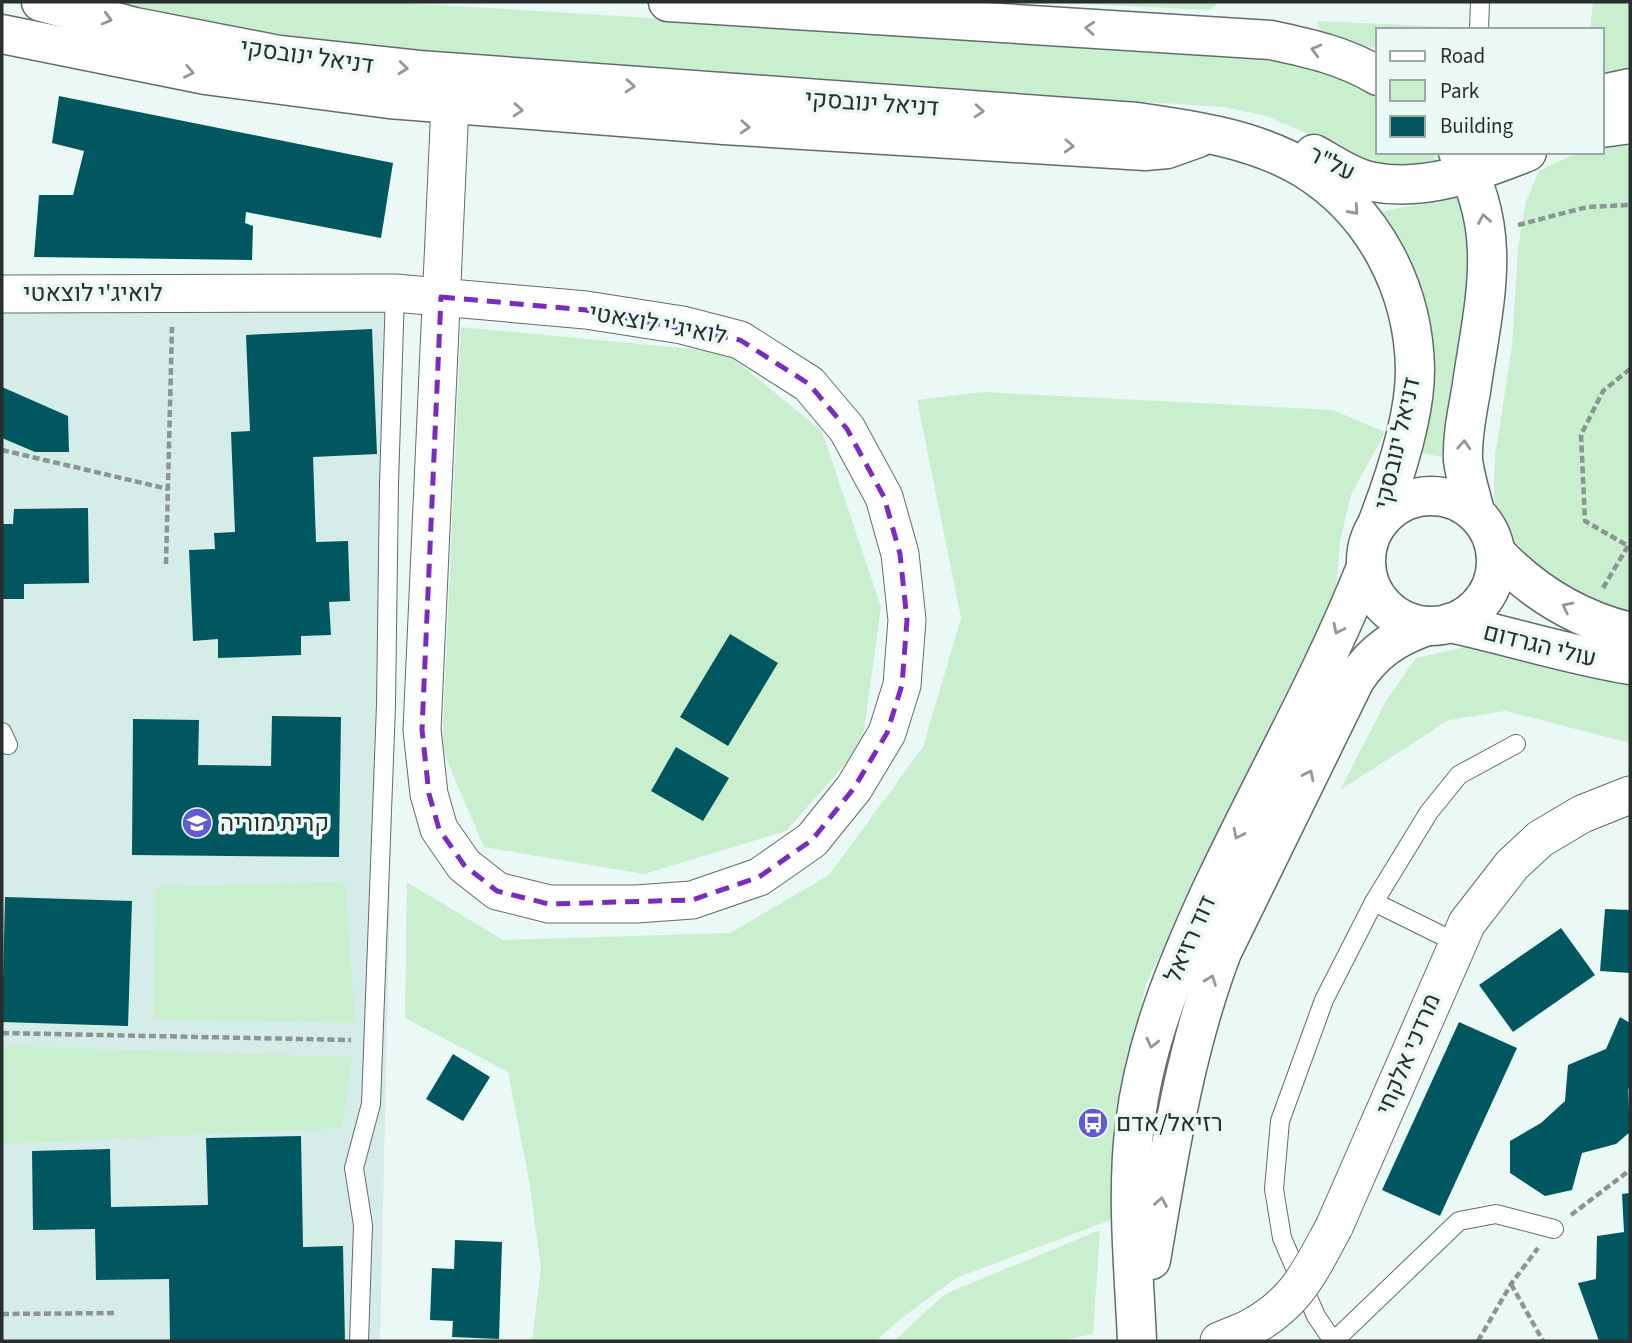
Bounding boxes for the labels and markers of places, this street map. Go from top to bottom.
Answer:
school or university icon: קרית מוריה [180,806,214,840]
place label: קרית מוריה [220,806,329,841]
bus stop icon: רזיאל/אדם [1076,1106,1110,1140]
place label: רזיאל/אדם [1116,1106,1223,1141]

